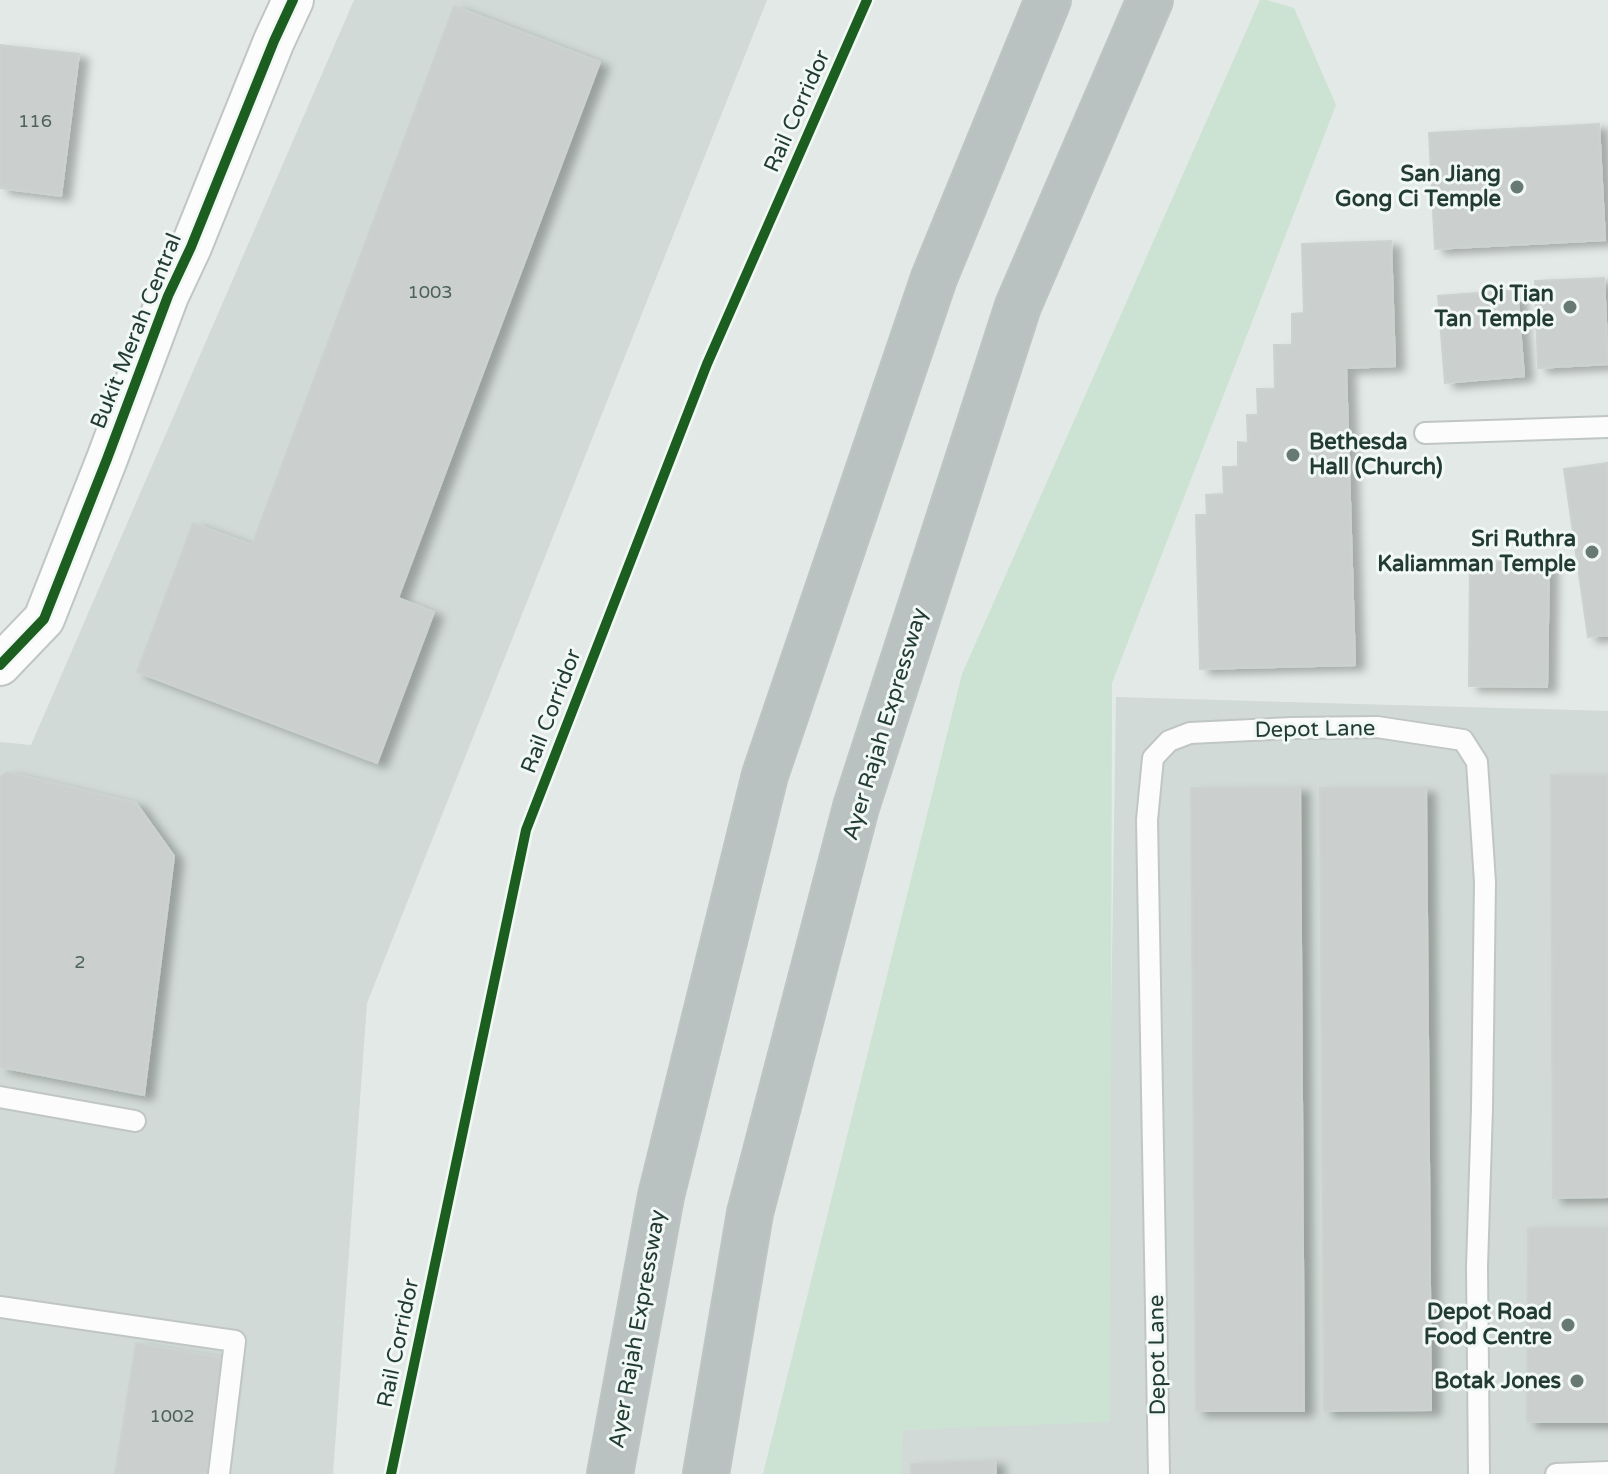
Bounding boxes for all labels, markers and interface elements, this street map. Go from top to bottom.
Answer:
street label: Rail Corridor [758,45,836,176]
house number: 116 [18,110,52,132]
place label: San Jiang Gong Ci Temple [1335,161,1501,212]
marker: San Jiang Gong Ci Temple [1508,178,1526,196]
street label: Bukit Merah Central [85,229,187,433]
house number: 1003 [407,281,453,303]
place label: Qi Tian Tan Temple [1433,281,1554,332]
marker: Qi Tian Tan Temple [1561,298,1579,316]
place label: Bethesda Hall (Church) [1309,429,1443,480]
marker: Bethesda Hall (Church) [1284,446,1302,464]
place label: Sri Ruthra Kaliamman Temple [1377,526,1576,577]
marker: Sri Ruthra Kaliamman Temple [1583,543,1601,561]
street label: Ayer Rajah Expressway [837,604,933,843]
street label: Rail Corridor [515,645,587,777]
street label: Depot Lane [1254,715,1376,743]
house number: 2 [74,951,86,973]
street label: Ayer Rajah Expressway [603,1208,671,1450]
street label: Rail Corridor [372,1276,424,1410]
street label: Depot Lane [1143,1294,1171,1416]
place label: Depot Road Food Centre [1424,1299,1552,1350]
marker: Depot Road Food Centre [1559,1316,1577,1334]
place label: Botak Jones [1434,1368,1561,1394]
marker: Botak Jones [1568,1372,1586,1390]
house number: 1002 [149,1405,195,1427]

